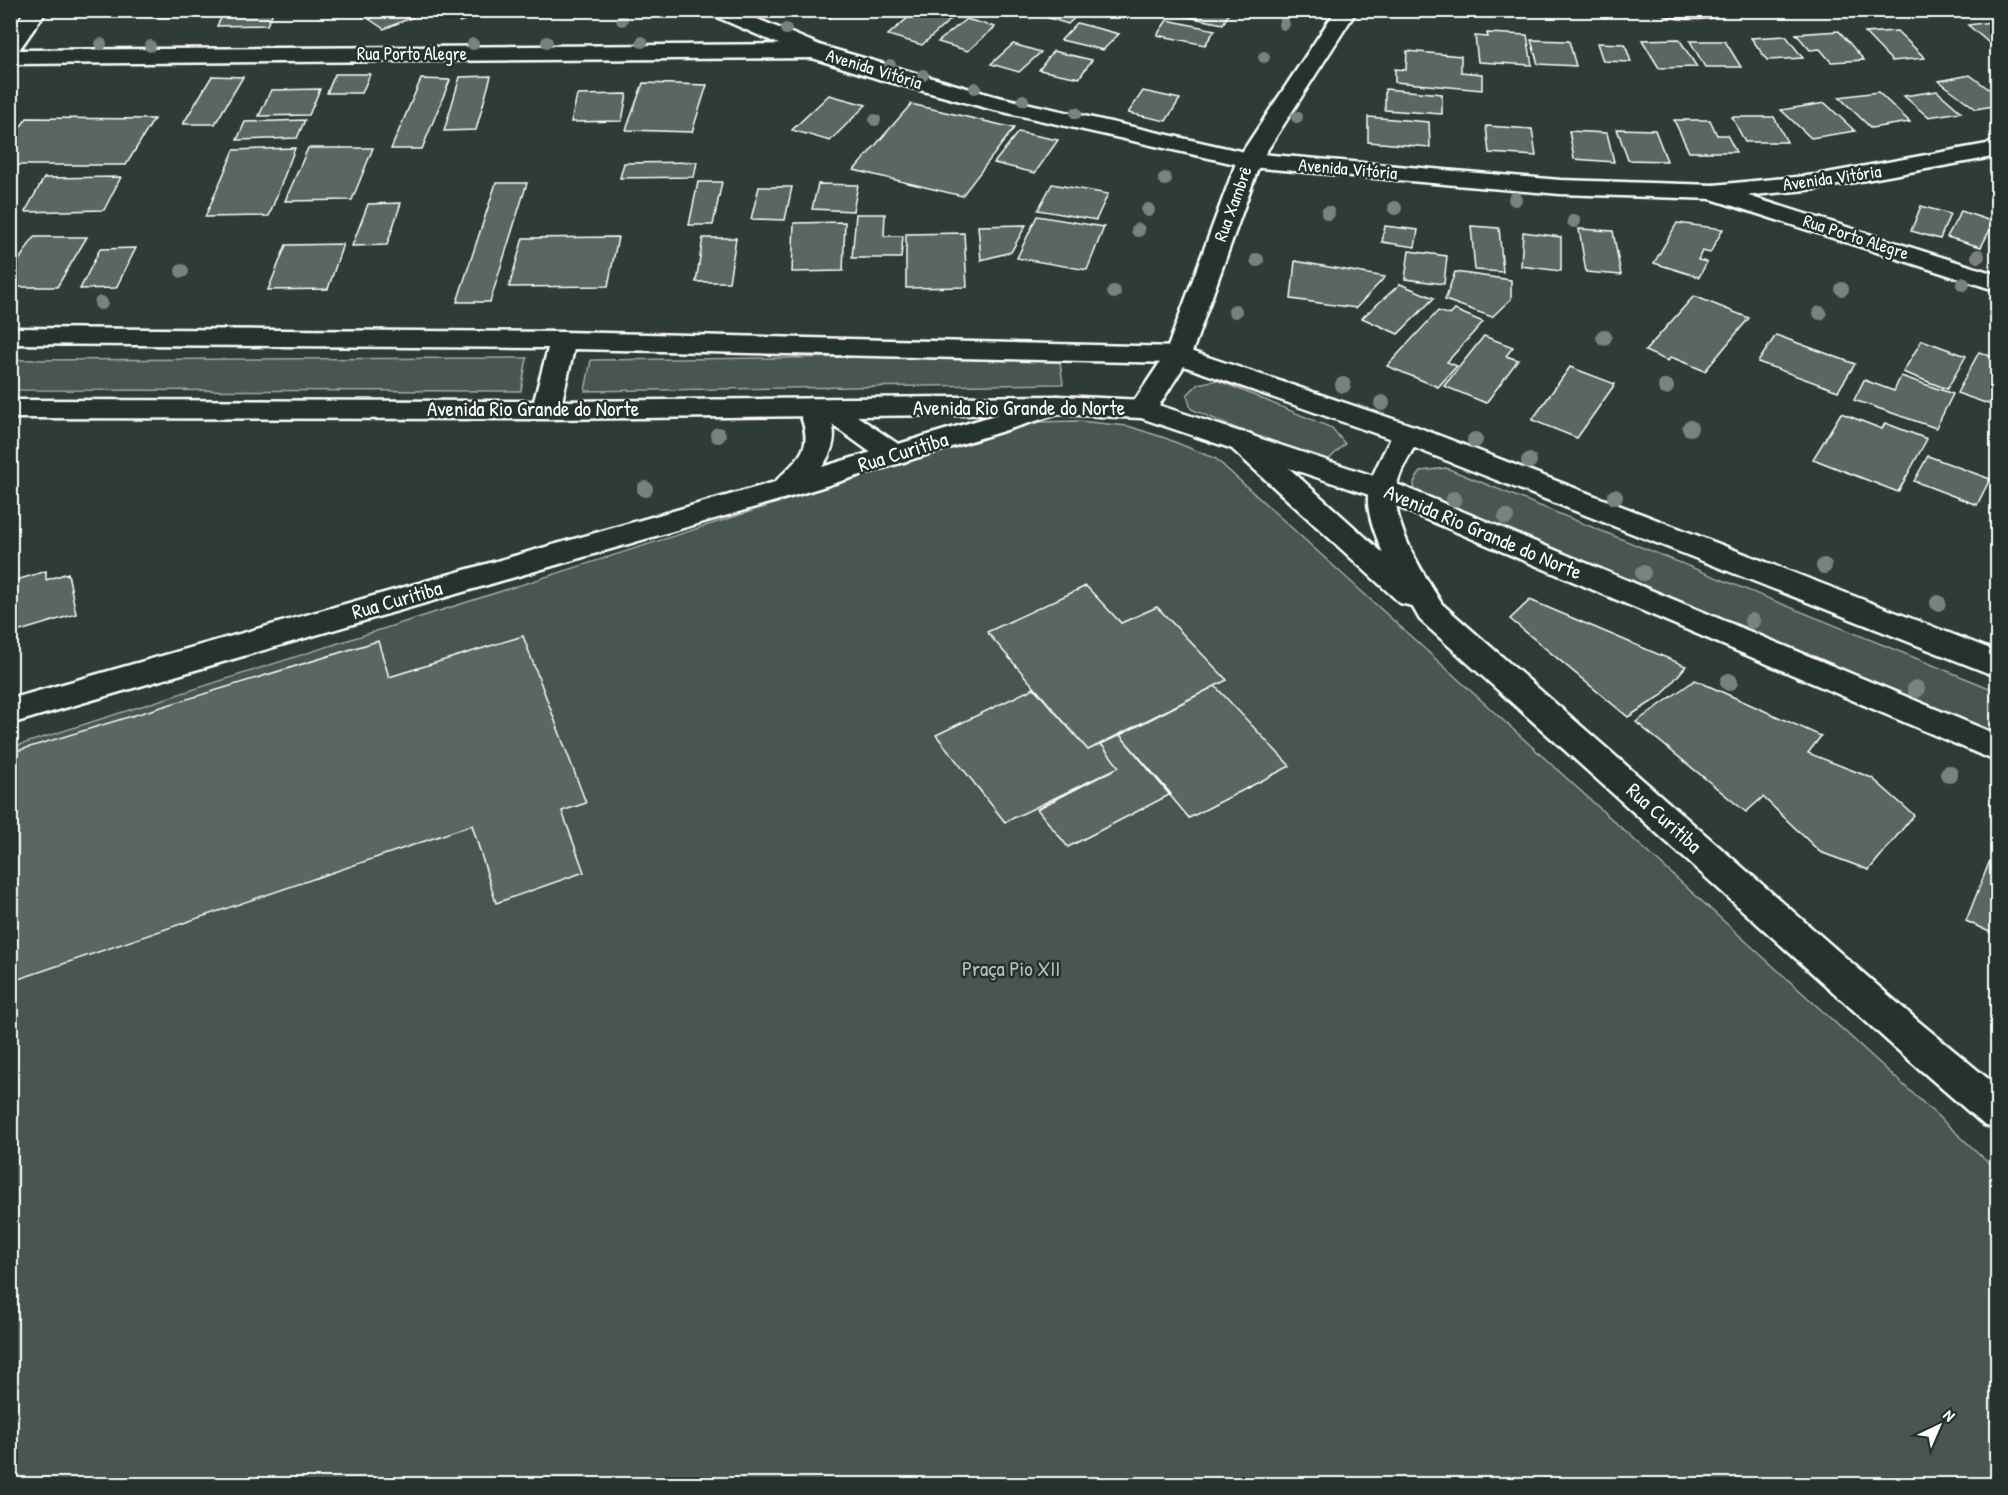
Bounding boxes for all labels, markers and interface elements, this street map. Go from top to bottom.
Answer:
street label: Rua Porto Alegre [357,41,467,66]
street label: Avenida Vitória [823,42,925,95]
street label: Avenida Vitória [1298,152,1399,185]
street label: Avenida Vitória [1781,158,1883,197]
street label: Rua Xambrê [1207,163,1258,245]
street label: Rua Porto Alegre [1800,208,1912,265]
street label: Avenida Rio Grande do Norte [913,393,1125,422]
street label: Avenida Rio Grande do Norte [427,394,639,423]
street label: Rua Curitiba [854,424,951,479]
street label: Avenida Rio Grande do Norte [1380,477,1586,586]
street label: Rua Curitiba [348,573,445,626]
street label: Rua Curitiba [1620,776,1708,859]
park label: Praça Pio XII [962,954,1060,983]
north arrow [1909,1396,1969,1456]
text: N [1939,1404,1960,1426]

